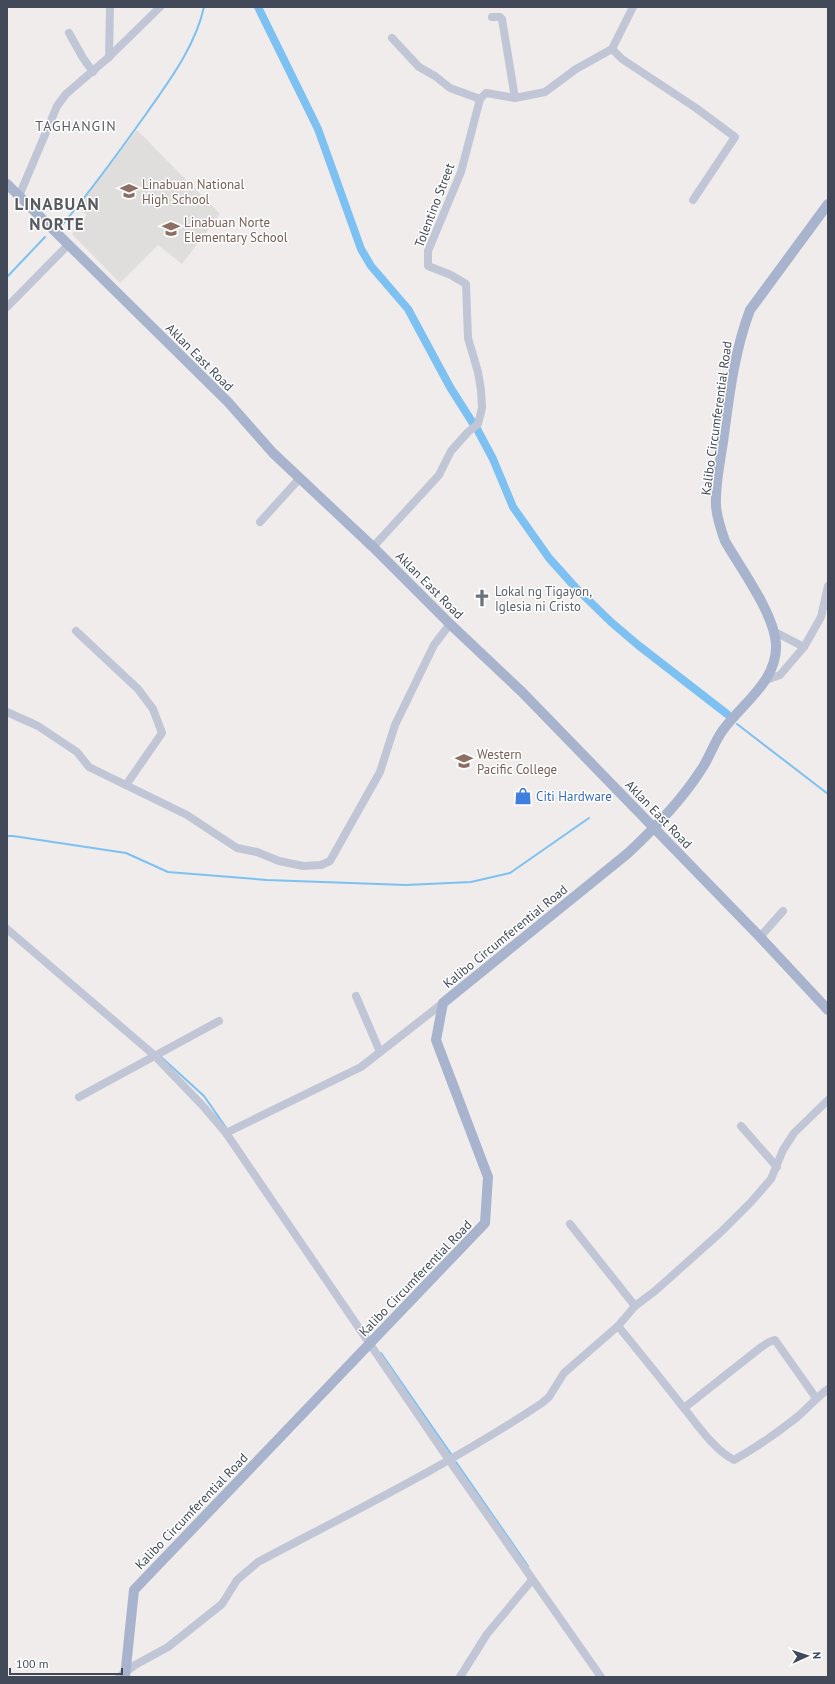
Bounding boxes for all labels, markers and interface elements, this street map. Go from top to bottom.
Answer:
district label: TAGHANGIN [35,117,117,135]
street label: Tolentino Street [411,160,459,250]
place label: Linabuan National High School [142,176,244,208]
school or university icon: Linabuan National High School [119,181,139,201]
district label: LINABUAN NORTE [14,193,100,235]
place label: Linabuan Norte Elementary School [184,214,288,246]
school or university icon: Linabuan Norte Elementary School [161,219,181,239]
street label: Aklan East Road [162,320,237,395]
street label: Kalibo Circumferential Road [697,340,736,496]
street label: Aklan East Road [392,548,467,623]
place label: Lokal ng Tigayon, Iglesia ni Cristo [495,583,592,615]
church icon: Lokal ng Tigayon, Iglesia ni Cristo [472,588,492,608]
place label: Western Pacific College [477,746,557,778]
school or university icon: Western Pacific College [454,751,474,771]
street label: Aklan East Road [622,776,696,852]
shop icon: Citi Hardware [513,786,533,806]
place label: Citi Hardware [536,788,612,805]
street label: Kalibo Circumferential Road [440,881,571,992]
street label: Kalibo Circumferential Road [355,1217,475,1340]
street label: Kalibo Circumferential Road [131,1450,251,1573]
north arrow [787,1636,827,1676]
scale bar [10,1650,122,1676]
text: N [810,1651,824,1659]
text: 100 m [16,1656,49,1671]

